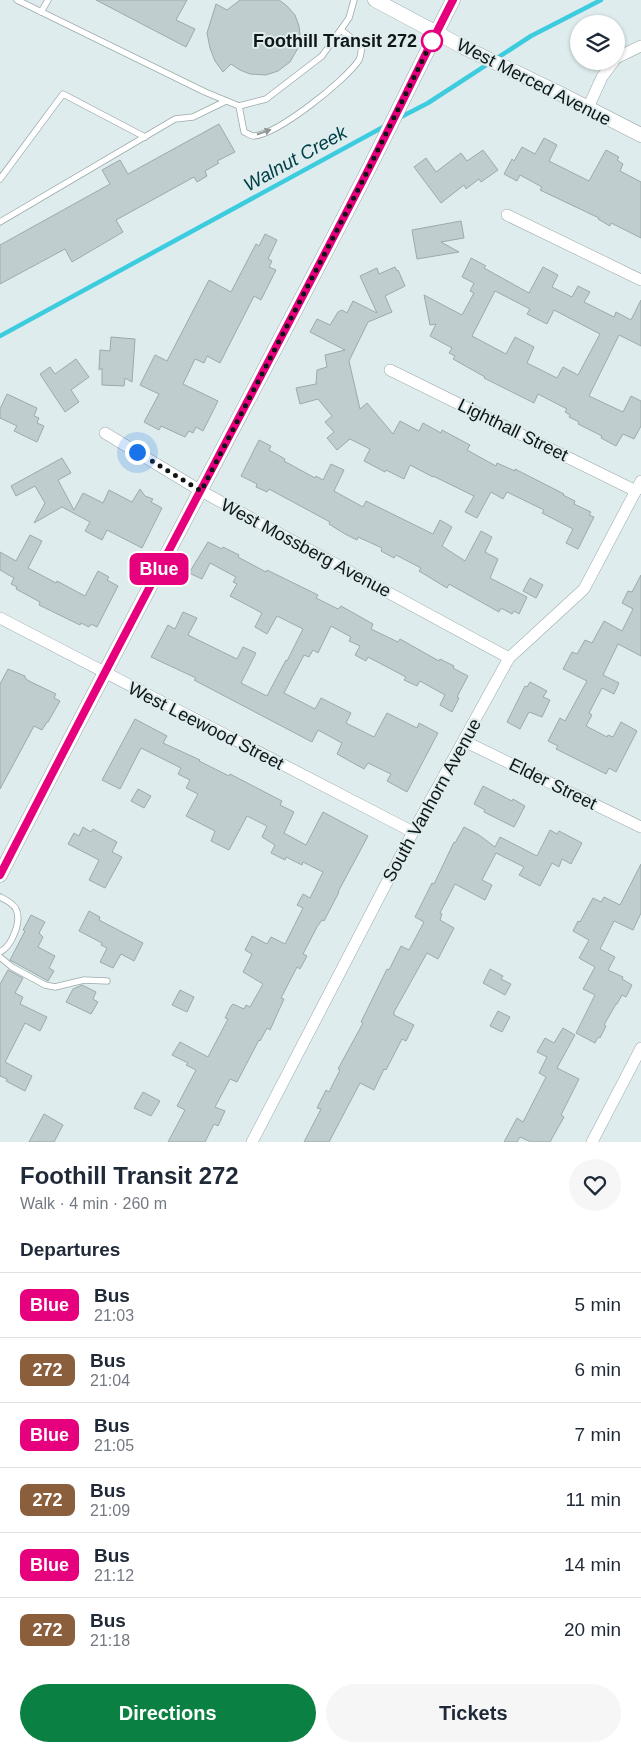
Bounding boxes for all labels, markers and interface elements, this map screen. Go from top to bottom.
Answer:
map controls [570,15,625,70]
button: layers [570,15,625,70]
marker: Foothill Transit 272 [421,30,443,52]
place label: Foothill Transit 272 [253,31,417,51]
street label: West Merced Avenue [454,34,614,130]
water label: Walnut Creek [240,121,352,195]
one-way arrow [257,128,272,136]
street label: Lighthall Street [455,395,571,465]
your location [125,440,150,465]
street label: West Mossberg Avenue [218,495,394,601]
line badge: Blue [124,553,194,585]
text: Blue [139,559,179,579]
street label: West Leewood Street [125,678,287,774]
street label: South Vanhorn Avenue [379,715,485,885]
street label: Elder Street [506,754,600,814]
button: heart [569,1159,621,1211]
text: Foothill Transit 272 [20,1162,239,1189]
text: Walk · 4 min · 260 m [20,1195,167,1212]
text: Departures [20,1239,120,1260]
text: Bus [94,1285,130,1306]
text: 5 min [575,1294,621,1315]
text: Blue [30,1295,69,1315]
text: 21:03 [94,1307,134,1324]
text: Bus [90,1350,126,1371]
text: 6 min [575,1359,621,1380]
text: 272 [32,1360,63,1380]
text: 21:04 [90,1372,130,1389]
text: Bus [94,1415,130,1436]
text: 7 min [575,1424,621,1445]
text: Blue [30,1425,69,1445]
text: 21:05 [94,1437,134,1454]
text: Bus [90,1480,126,1501]
text: 11 min [565,1489,621,1510]
text: 272 [32,1490,63,1510]
text: 21:09 [90,1502,130,1519]
text: Bus [94,1545,130,1566]
text: 14 min [564,1554,621,1575]
text: Blue [30,1555,69,1575]
text: 21:12 [94,1567,134,1584]
text: Bus [90,1610,126,1631]
text: 20 min [564,1619,621,1640]
text: 272 [32,1620,63,1640]
text: 21:18 [90,1632,130,1649]
button: Directions [20,1684,316,1742]
button: Tickets [326,1684,621,1742]

